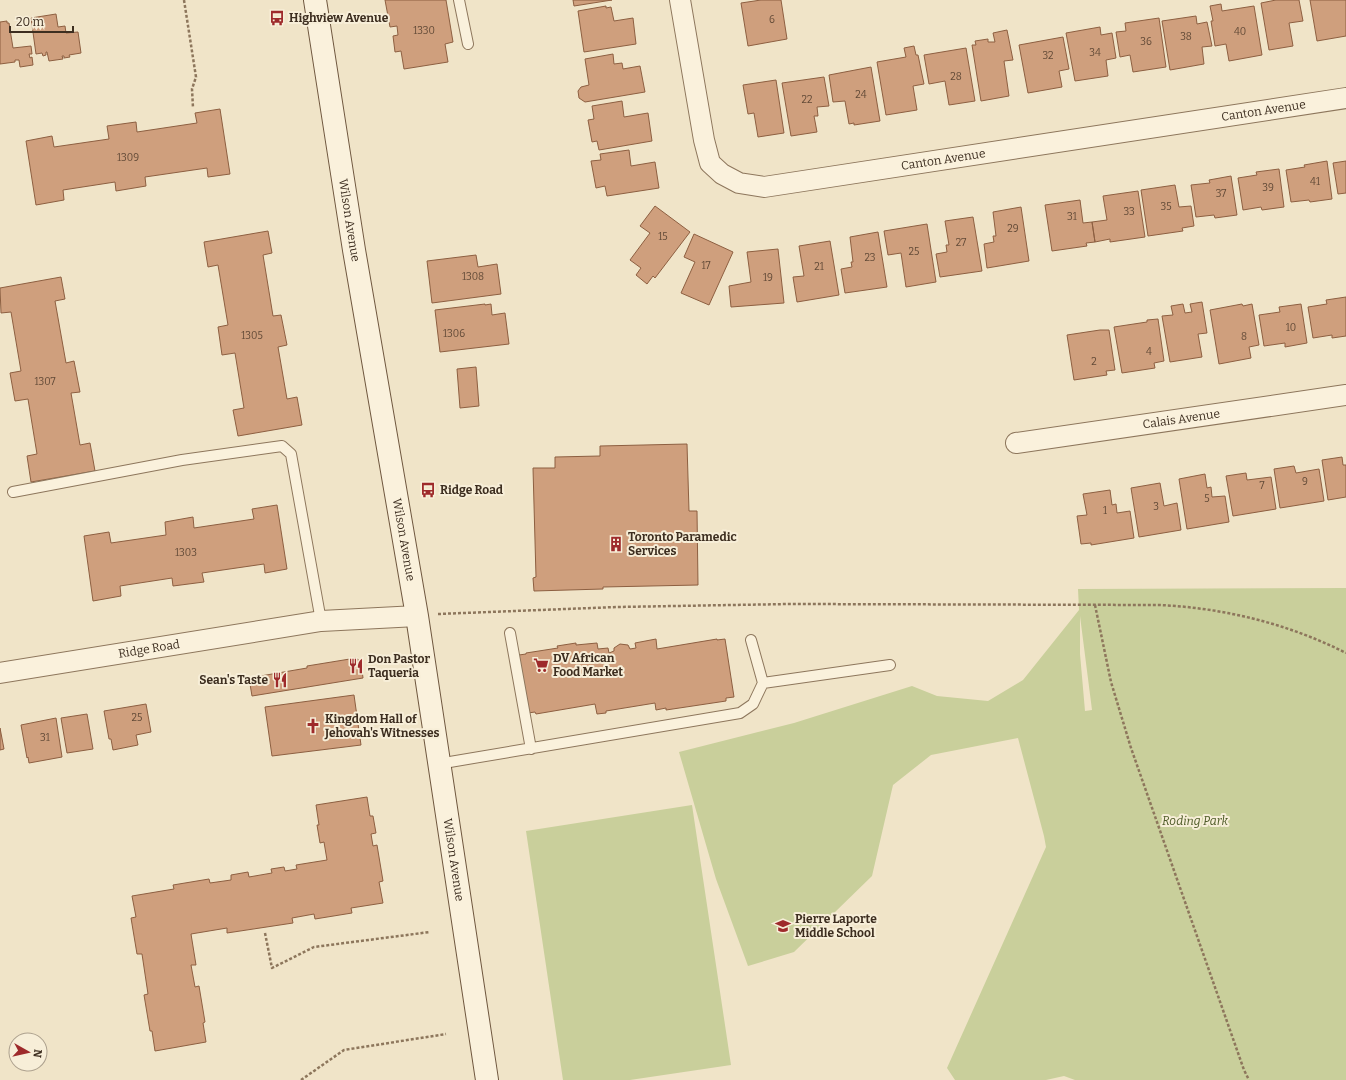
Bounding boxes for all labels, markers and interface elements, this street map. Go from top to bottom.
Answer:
scale bar [10,8,73,34]
bus stop icon: Highview Avenue [268,9,286,27]
place label: Highview Avenue [289,11,389,25]
house number: 6 [769,14,775,26]
text: 20 m [16,15,45,29]
house number: 1330 [413,25,435,37]
house number: 40 [1234,26,1246,38]
house number: 38 [1180,31,1192,43]
house number: 36 [1140,36,1152,48]
house number: 34 [1089,47,1101,59]
house number: 32 [1042,50,1054,62]
house number: 28 [950,71,962,83]
house number: 24 [855,89,867,101]
house number: 22 [802,94,812,106]
street label: Canton Avenue [1220,97,1307,124]
street label: Canton Avenue [900,146,986,173]
house number: 1309 [117,152,139,164]
house number: 41 [1310,176,1320,188]
street label: Wilson Avenue [336,178,363,263]
house number: 39 [1262,182,1274,194]
house number: 37 [1216,188,1226,200]
house number: 35 [1160,201,1172,213]
house number: 33 [1123,206,1135,218]
house number: 31 [1067,211,1077,223]
house number: 29 [1007,223,1019,235]
house number: 15 [658,231,668,243]
house number: 27 [956,237,966,249]
house number: 25 [909,246,919,258]
house number: 23 [864,252,876,264]
house number: 17 [702,260,710,272]
house number: 21 [814,261,824,273]
house number: 1308 [462,271,484,283]
house number: 19 [763,272,773,284]
house number: 10 [1286,322,1296,334]
house number: 1306 [443,328,465,340]
house number: 1305 [241,330,263,342]
house number: 8 [1241,331,1247,343]
house number: 4 [1146,346,1152,358]
house number: 2 [1091,356,1097,368]
house number: 1307 [34,376,56,388]
street label: Calais Avenue [1142,406,1221,431]
house number: 9 [1302,476,1308,488]
house number: 7 [1259,480,1265,492]
bus stop icon: Ridge Road [419,481,437,499]
place label: Ridge Road [440,483,504,497]
house number: 5 [1204,493,1210,505]
street label: Wilson Avenue [390,497,418,582]
house number: 3 [1153,501,1159,513]
house number: 1 [1103,505,1107,517]
place label: Toronto Paramedic Services [628,530,737,558]
building icon: Toronto Paramedic Services [607,535,625,553]
house number: 1303 [175,547,197,559]
street label: Ridge Road [117,637,181,661]
place label: DV African Food Market [553,651,623,679]
place label: Don Pastor Taqueria [368,652,431,680]
supermarket icon: DV African Food Market [532,656,550,674]
restaurant icon: Don Pastor Taqueria [347,657,365,675]
restaurant icon: Sean's Taste [271,671,289,689]
place label: Sean's Taste [199,673,268,687]
house number: 25 [132,712,142,724]
place label: Kingdom Hall of Jehovah's Witnesses [324,712,439,740]
church icon: Kingdom Hall of Jehovah's Witnesses [304,717,322,735]
house number: 31 [40,732,50,744]
park label: Roding Park [1162,814,1229,828]
street label: Wilson Avenue [441,817,467,902]
place label: Pierre Laporte Middle School [795,912,877,940]
school or university icon: Pierre Laporte Middle School [774,917,792,935]
north arrow [8,1032,48,1072]
text: N [30,1048,44,1059]

